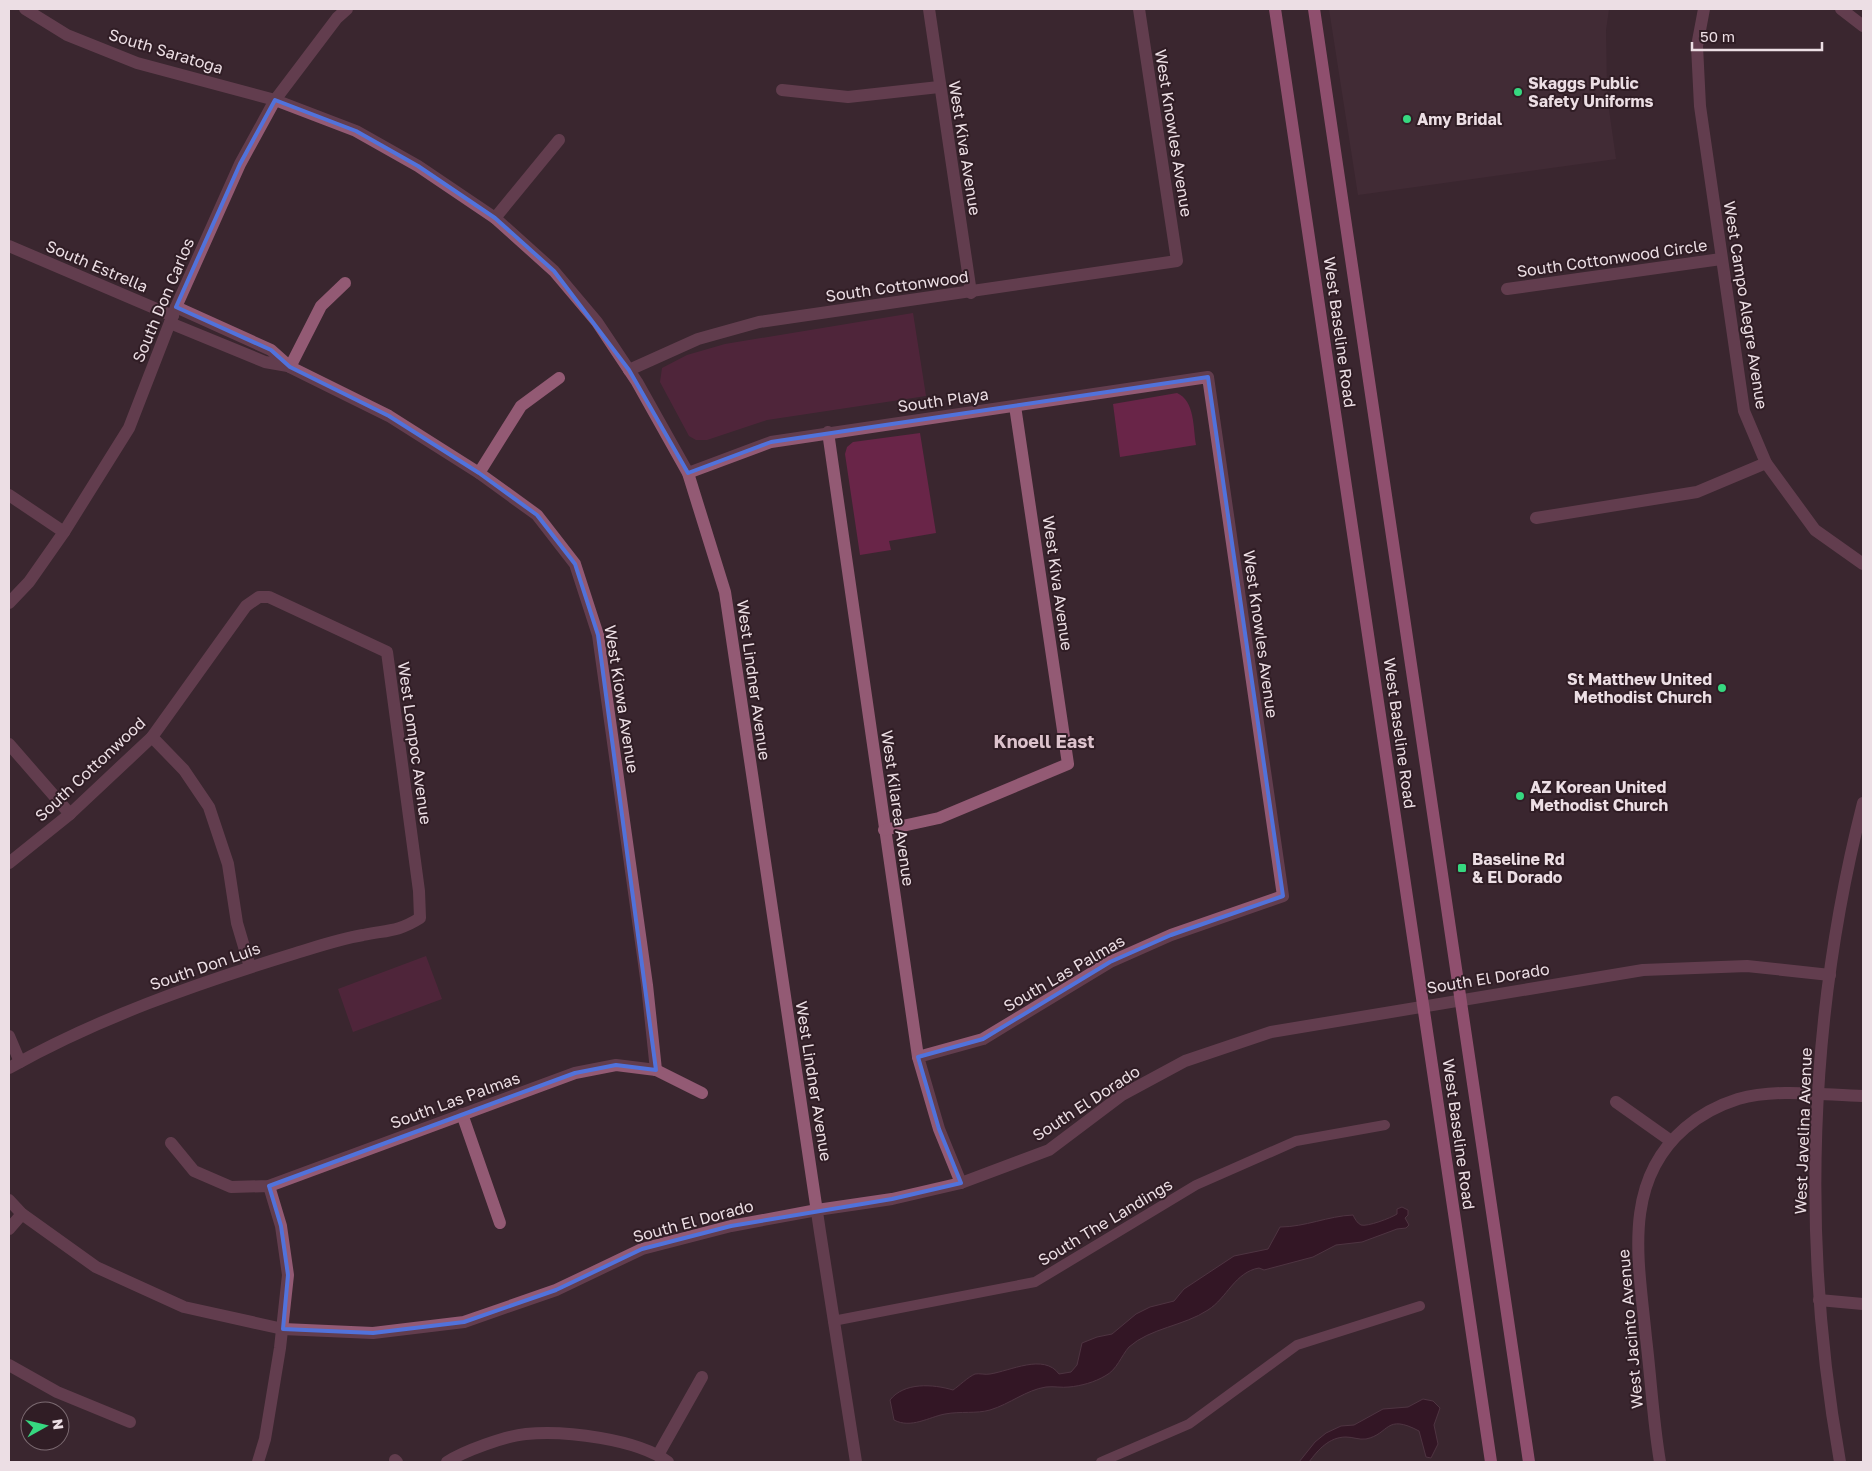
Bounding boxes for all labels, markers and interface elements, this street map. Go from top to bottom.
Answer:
scale bar [1692,20,1822,52]
street label: South Saratoga [106,24,226,78]
text: 50 m [1700,27,1735,45]
street label: West Knowles Avenue [1151,48,1197,218]
place label: Skaggs Public Safety Uniforms [1528,73,1654,111]
street label: West Kiva Avenue [944,79,986,217]
marker: Skaggs Public Safety Uniforms [1512,86,1524,98]
place label: Amy Bridal [1417,109,1503,129]
marker: Amy Bridal [1401,113,1413,125]
street label: West Campo Alegre Avenue [1720,199,1772,411]
street label: South Estrella [43,235,151,297]
street label: South Don Carlos [128,235,198,365]
street label: South Cottonwood Circle [1515,235,1709,281]
street label: West Baseline Road [1320,255,1360,409]
street label: South Cottonwood [824,266,970,306]
street label: South Playa [896,384,990,416]
street label: West Kiva Avenue [1039,514,1077,652]
street label: West Knowles Avenue [1239,549,1283,719]
street label: West Lindner Avenue [733,598,775,762]
street label: West Kiowa Avenue [600,623,644,775]
street label: West Baseline Road [1380,656,1420,810]
street label: West Lompoc Avenue [394,660,436,826]
place label: St Matthew United Methodist Church [1567,669,1712,707]
marker: St Matthew United Methodist Church [1716,682,1728,694]
street label: South Cottonwood [31,713,149,825]
street label: West Kilarea Avenue [877,729,919,887]
district label: Knoell East [994,730,1094,752]
place label: AZ Korean United Methodist Church [1530,777,1668,815]
marker: AZ Korean United Methodist Church [1514,790,1526,802]
place label: Baseline Rd & El Dorado [1472,849,1565,887]
marker: Baseline Rd & El Dorado [1456,862,1468,874]
street label: South Las Palmas [1000,930,1128,1016]
street label: South Don Luis [147,938,263,994]
street label: South El Dorado [1425,958,1551,998]
street label: West Lindner Avenue [791,1000,837,1162]
street label: West Javelina Avenue [1790,1047,1816,1215]
street label: West Baseline Road [1439,1057,1479,1211]
street label: South El Dorado [1029,1061,1143,1145]
street label: South Las Palmas [387,1067,523,1133]
street label: South The Landings [1034,1174,1176,1270]
street label: South El Dorado [631,1195,755,1247]
street label: West Jacinto Avenue [1613,1248,1647,1410]
north arrow [20,1401,70,1451]
text: N [49,1418,68,1431]

